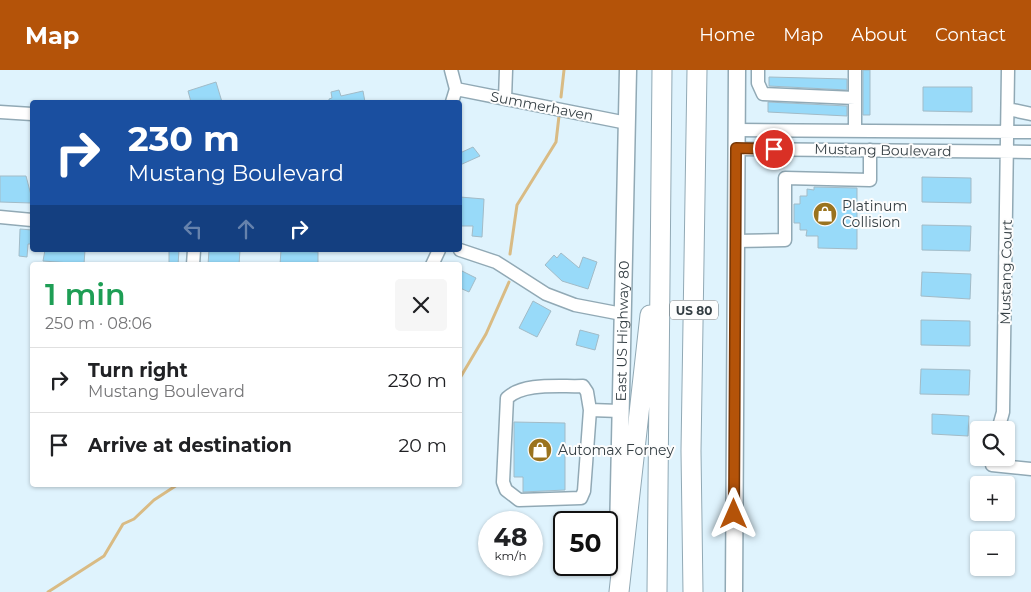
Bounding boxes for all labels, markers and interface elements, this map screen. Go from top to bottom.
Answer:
text: Map [25,21,79,50]
text: Home [699,24,755,46]
text: Map [783,24,823,46]
text: About [851,24,907,46]
text: Contact [935,24,1006,46]
street label: Summerhaven [489,87,595,125]
text: 230 m [128,117,240,160]
icon: right [45,120,110,185]
pin [753,128,795,170]
icon: arrive [760,135,788,163]
street label: Mustang Boulevard [814,140,952,160]
text: Mustang Boulevard [128,160,344,187]
place label: Platinum Collision [842,197,907,231]
shop icon: Platinum Collision [812,201,838,227]
icon: left [179,215,207,243]
icon: ahead [232,215,260,243]
icon: right [285,215,313,243]
street label: Mustang Court [996,219,1016,325]
street label: East US Highway 80 [612,260,633,402]
text: 1 min [45,276,126,313]
button: close [395,279,447,331]
road number: US 80 [670,300,718,320]
text: 250 m · 08:06 [45,314,152,333]
text: Turn right [88,359,188,382]
icon: right [45,366,73,394]
text: 230 m [388,369,447,392]
text: Mustang Boulevard [88,382,245,401]
map controls [970,421,1015,576]
button: search [970,421,1015,466]
icon: arrive [45,431,73,459]
text: Arrive at destination [88,434,292,457]
text: 20 m [399,434,447,457]
shop icon: Automax Forney [527,437,553,463]
place label: Automax Forney [558,441,674,459]
button: + [970,476,1015,521]
position arrow [707,487,759,539]
speed limit sign: 50 [553,511,618,576]
text: 48 [494,522,527,552]
button: − [970,531,1015,576]
text: km/h [494,548,527,563]

